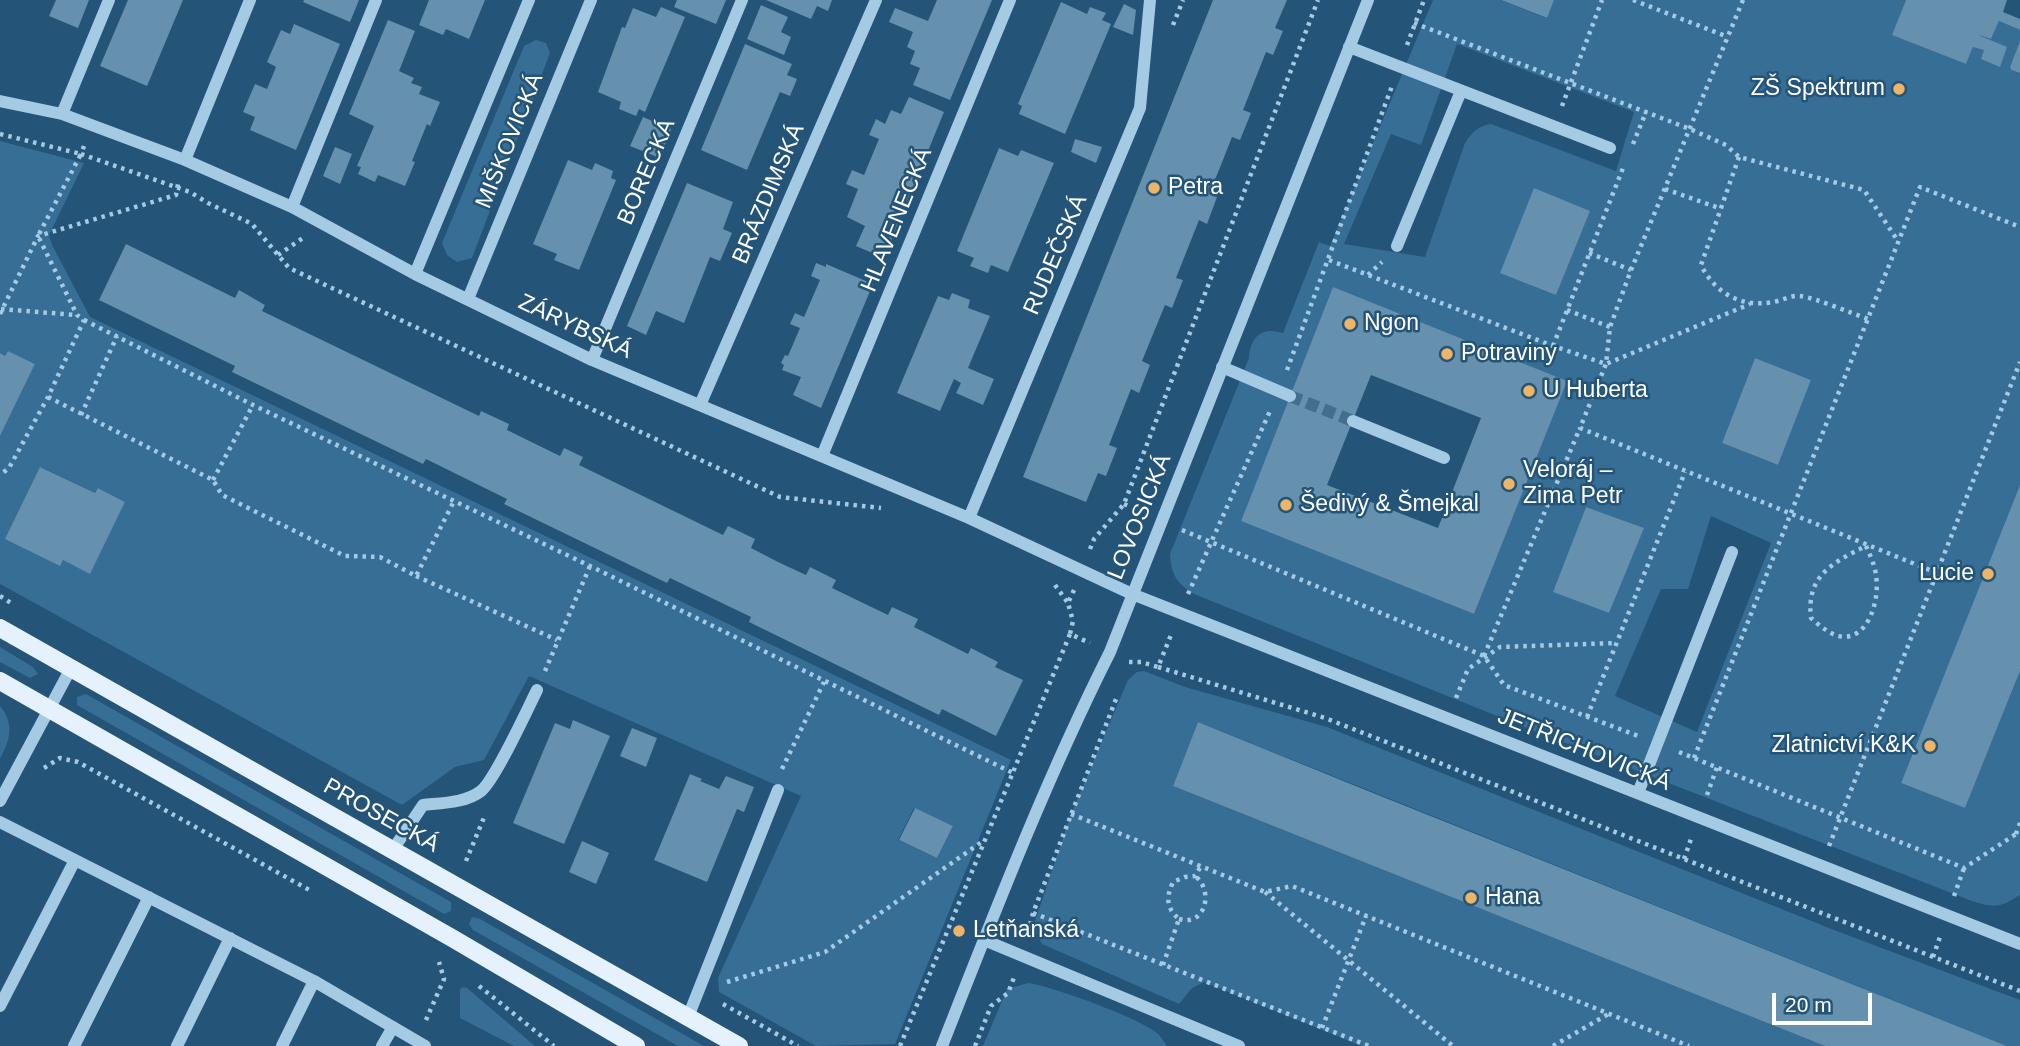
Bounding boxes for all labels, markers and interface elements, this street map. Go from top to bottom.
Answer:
street label: MIŠKOVICKÁ [470,69,550,213]
place label: ZŠ Spektrum [1751,75,1885,103]
marker: ZŠ Spektrum [1891,81,1907,97]
street label: BORECKÁ [612,115,682,229]
street label: BRÁZDIMSKÁ [727,120,811,268]
street label: HLAVENECKÁ [856,144,938,296]
place label: Petra [1168,174,1223,202]
marker: Petra [1146,180,1162,196]
street label: RUDEČSKÁ [1018,191,1094,319]
street label: ZÁRYBSKÁ [514,289,636,365]
place label: Ngon [1364,310,1419,338]
marker: Ngon [1342,316,1358,332]
place label: Potraviny [1461,340,1557,368]
marker: Potraviny [1439,346,1455,362]
place label: U Huberta [1543,377,1648,405]
marker: U Huberta [1521,383,1537,399]
street label: LOVOSICKÁ [1102,450,1178,584]
place label: Veloráj – Zima Petr [1523,457,1623,511]
marker: Veloráj – Zima Petr [1501,476,1517,492]
place label: Šedivý & Šmejkal [1300,491,1479,519]
marker: Šedivý & Šmejkal [1278,497,1294,513]
place label: Lucie [1919,560,1974,588]
marker: Lucie [1980,566,1996,582]
street label: JETŘICHOVICKÁ [1494,703,1674,797]
place label: Zlatnictví K&K [1772,732,1916,760]
marker: Zlatnictví K&K [1922,738,1938,754]
street label: PROSECKÁ [318,773,444,859]
place label: Hana [1485,884,1540,912]
marker: Hana [1463,890,1479,906]
place label: Letňanská [973,917,1079,945]
marker: Letňanská [951,923,967,939]
scale bar [1775,979,1875,1023]
text: 20 m [1785,993,1832,1016]

